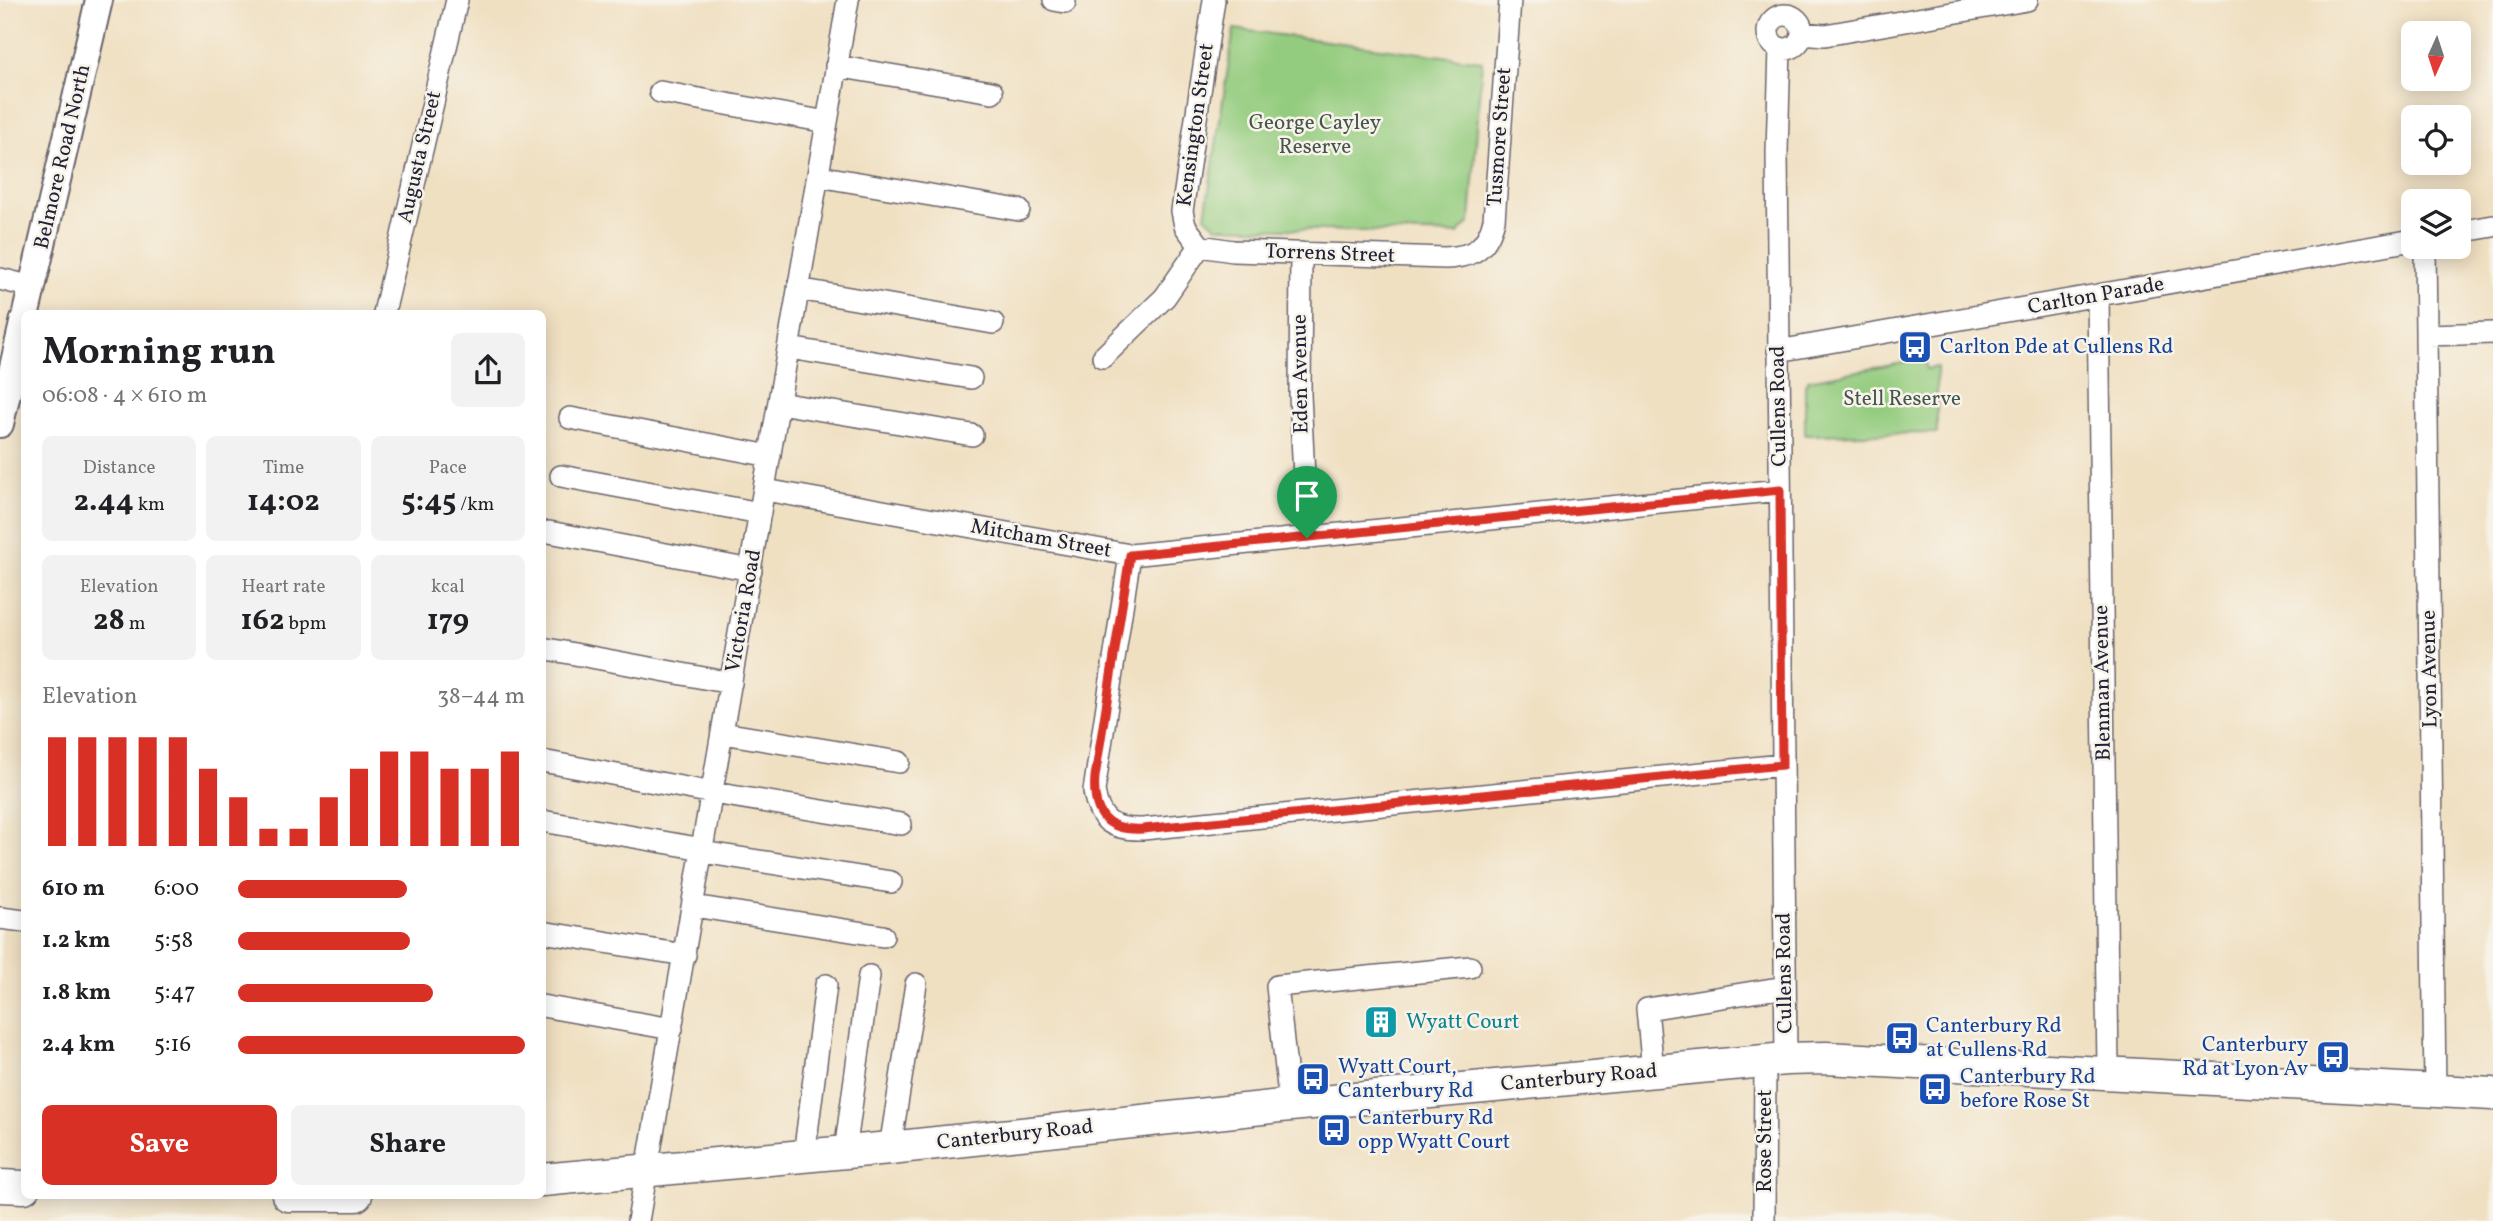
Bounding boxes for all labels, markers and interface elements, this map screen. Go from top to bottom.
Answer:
north arrow [2401,21,2471,91]
map controls [2401,21,2471,259]
street label: Kensington Street [1170,41,1222,209]
street label: Belmore Road North [28,62,98,252]
street label: Tusmore Street [1481,66,1519,208]
street label: Augusta Street [391,88,449,226]
button: locate [2401,105,2471,175]
park label: George Cayley Reserve [1249,109,1382,162]
button: layers [2401,189,2471,259]
street label: Torrens Street [1264,237,1396,271]
street label: Carlton Parade [2026,270,2167,322]
street label: Eden Avenue [1285,314,1317,434]
text: Morning run [42,327,276,380]
bus stop icon: Carlton Pde at Cullens Rd [1896,328,1934,366]
button: share [451,333,525,407]
place label: Carlton Pde at Cullens Rd [1940,333,2173,362]
street label: Cullens Road [1763,345,1795,467]
text: 06:08 · 4 × 610 m [42,380,207,412]
park label: Stell Reserve [1843,385,1961,414]
text: Distance [83,455,156,481]
text: Time [263,455,304,481]
text: Pace [429,455,467,481]
pin [1277,466,1337,538]
icon: arrive [1288,477,1326,515]
text: 2.44 [73,481,134,523]
text: 14:02 [247,481,320,523]
text: 5:45 [401,481,456,523]
text: km [134,492,165,518]
text: /km [456,492,494,518]
street label: Mitcham Street [968,512,1114,566]
street label: Victoria Road [719,547,769,675]
text: Elevation [80,574,159,600]
text: Heart rate [242,574,325,600]
text: kcal [431,574,465,600]
text: 28 [93,600,125,642]
text: 162 [240,600,285,642]
text: 179 [427,600,469,642]
street label: Blenman Avenue [2087,605,2119,761]
street label: Lyon Avenue [2414,610,2446,728]
text: m [125,611,145,637]
text: bpm [285,611,327,637]
text: Elevation [42,681,138,713]
text: 38–44 m [437,681,525,713]
text: 610 m [42,873,105,905]
text: 6:00 [154,873,199,905]
street label: Cullens Road [1769,912,1801,1034]
text: 1.2 km [42,925,111,957]
text: 5:58 [154,925,193,957]
text: 1.8 km [42,977,111,1009]
text: 5:47 [154,977,195,1009]
building icon: Wyatt Court [1362,1003,1400,1041]
place label: Wyatt Court [1406,1008,1519,1037]
place label: Canterbury Rd at Cullens Rd [1926,1012,2061,1065]
bus stop icon: Canterbury Rd at Cullens Rd [1883,1019,1921,1057]
text: 2.4 km [42,1029,115,1061]
text: 5:16 [154,1029,191,1061]
place label: Canterbury Rd at Lyon Av [2182,1031,2309,1084]
bus stop icon: Canterbury Rd at Lyon Av [2314,1038,2352,1076]
place label: Wyatt Court, Canterbury Rd [1338,1053,1473,1106]
street label: Canterbury Road [1499,1057,1659,1099]
bus stop icon: Wyatt Court, Canterbury Rd [1294,1060,1332,1098]
place label: Canterbury Rd before Rose St [1960,1063,2095,1116]
bus stop icon: Canterbury Rd before Rose St [1916,1070,1954,1108]
street label: Rose Street [1751,1089,1780,1193]
place label: Canterbury Rd opp Wyatt Court [1358,1104,1510,1157]
button: Save [42,1105,277,1185]
button: Share [291,1105,525,1185]
bus stop icon: Canterbury Rd opp Wyatt Court [1315,1111,1353,1149]
street label: Canterbury Road [935,1112,1095,1158]

